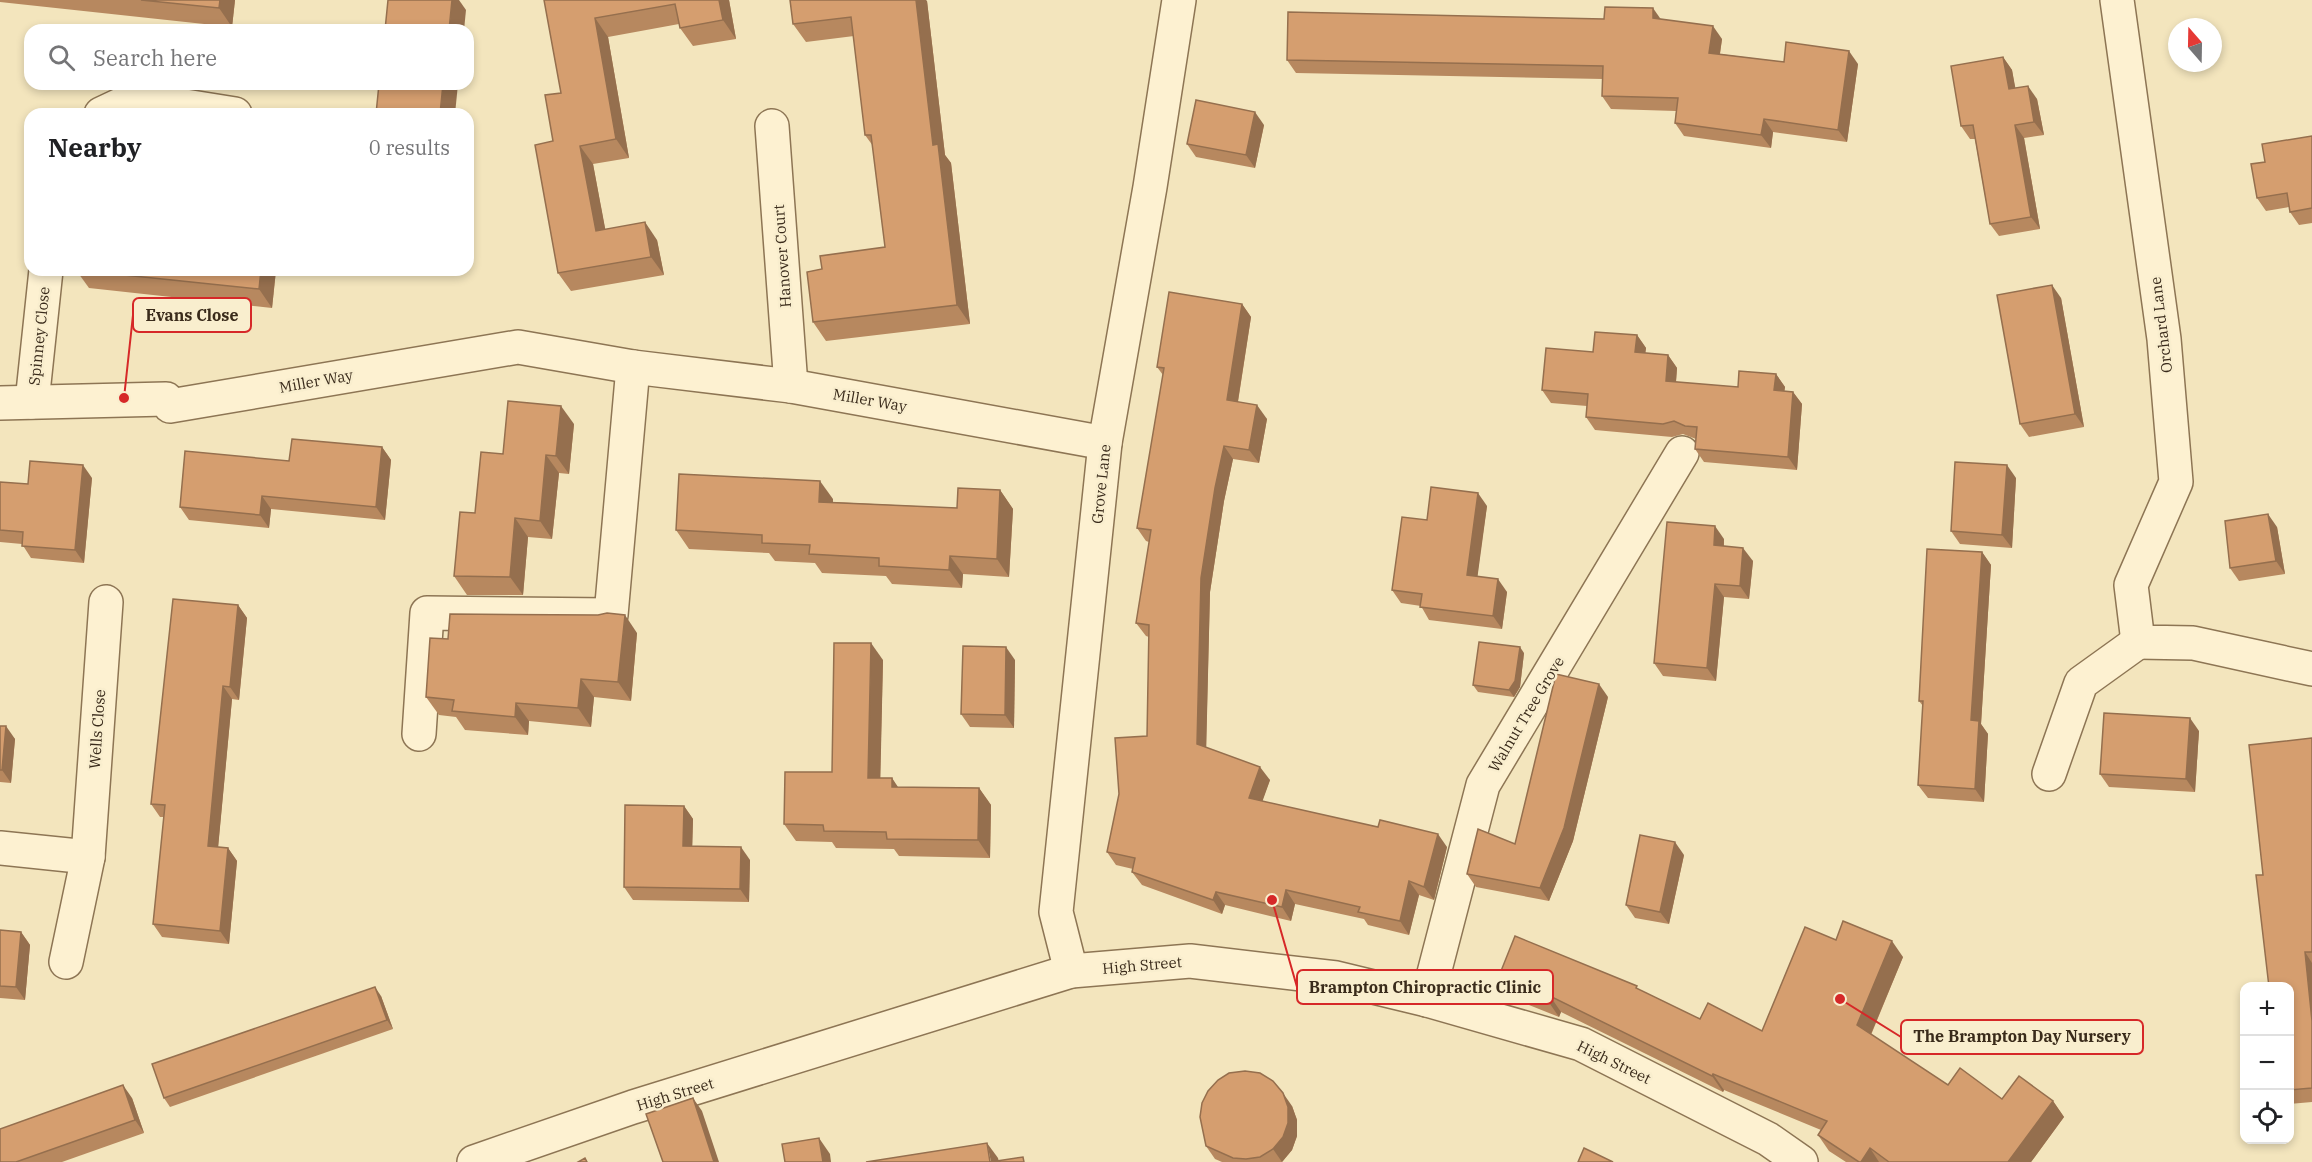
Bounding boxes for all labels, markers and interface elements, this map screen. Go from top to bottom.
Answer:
north arrow [2168,18,2222,72]
search box [24,24,474,90]
icon: search [45,41,78,74]
text: Search here [93,43,217,72]
text: Nearby [48,130,142,164]
text: 0 results [369,134,450,161]
street label: Hanover Court [769,204,795,308]
street label: Orchard Lane [2146,276,2176,374]
street label: Spinney Close [24,286,54,386]
callout: Evans Close [133,298,251,332]
text: Evans Close [145,305,239,325]
street label: Miller Way [278,365,354,397]
street label: Miller Way [832,384,908,416]
street label: Grove Lane [1087,443,1115,525]
street label: Walnut Tree Grove [1484,653,1568,775]
street label: Wells Close [85,689,109,769]
street label: High Street [1101,952,1183,978]
callout: Brampton Chiropractic Clinic [1297,970,1553,1004]
text: Brampton Chiropractic Clinic [1309,977,1542,997]
map controls [2240,982,2294,1144]
button: + [2240,982,2294,1036]
callout: The Brampton Day Nursery [1901,1020,2143,1054]
text: The Brampton Day Nursery [1913,1026,2132,1046]
street label: High Street [1574,1036,1654,1088]
button: − [2240,1036,2294,1090]
street label: High Street [634,1073,716,1115]
button: locate [2240,1090,2294,1144]

